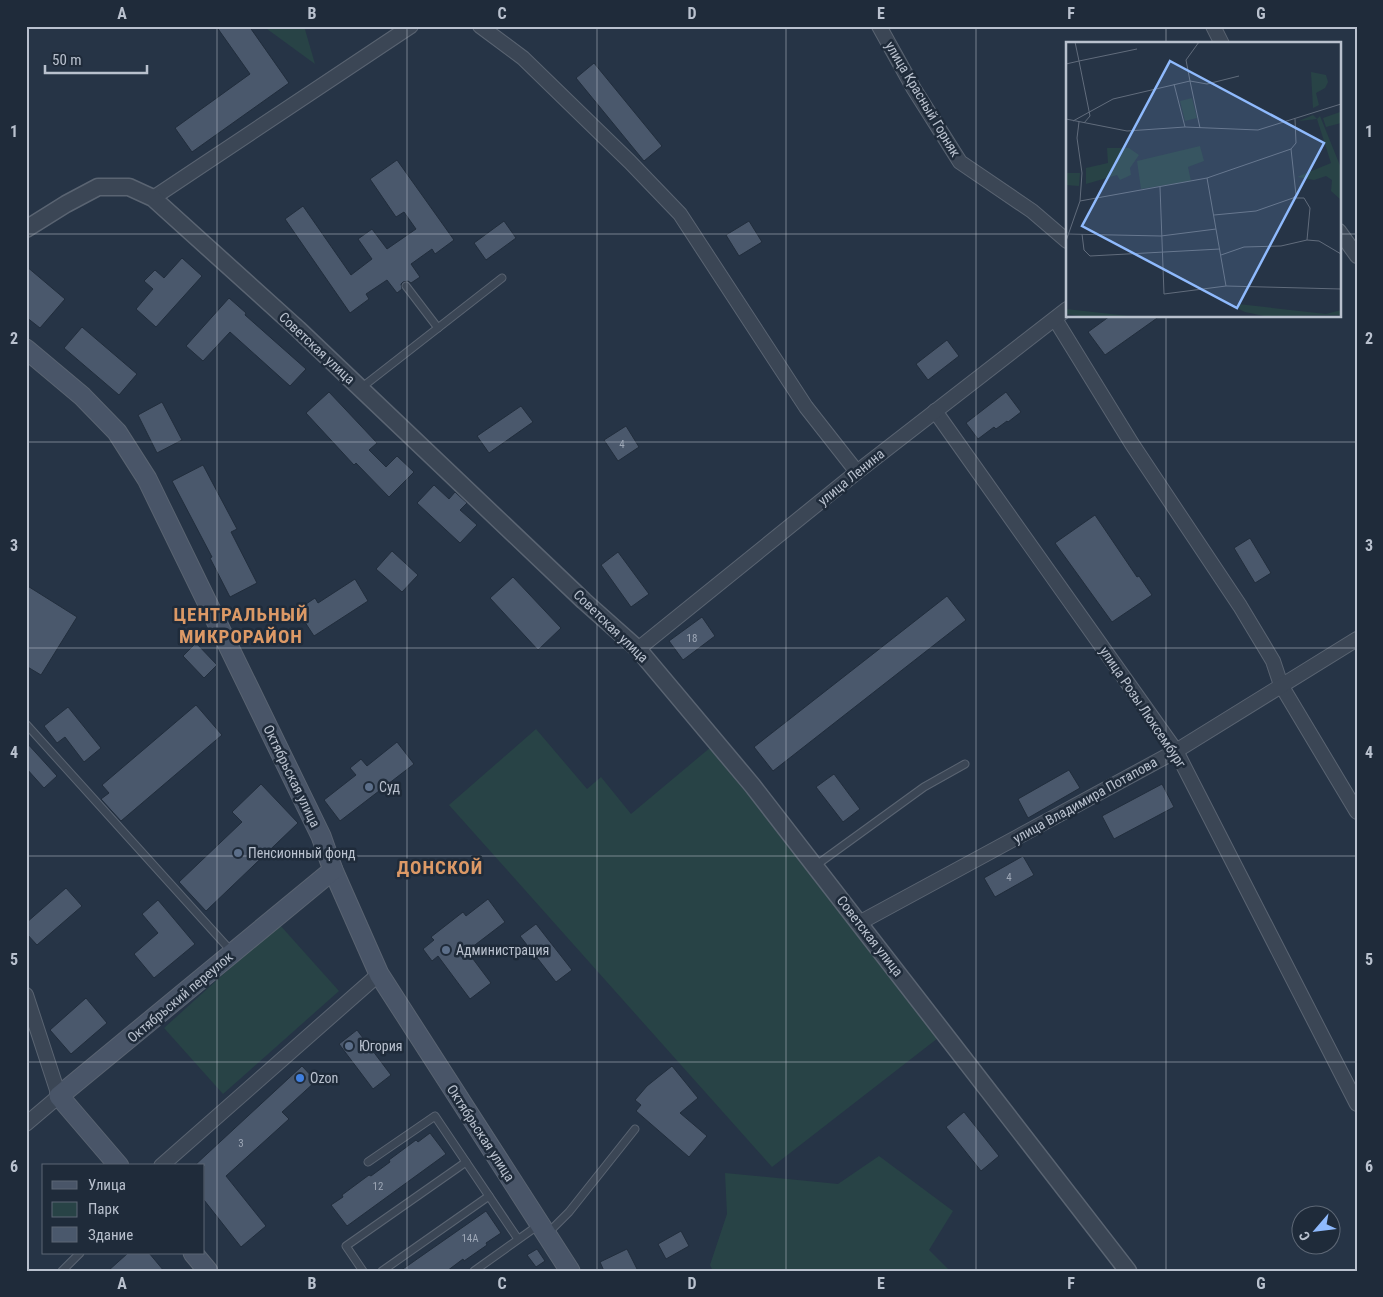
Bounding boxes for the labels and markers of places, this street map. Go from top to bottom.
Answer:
place label: Суд [379,779,400,795]
marker: Суд [363,781,375,793]
place label: Пенсионный фонд [248,845,356,861]
marker: Пенсионный фонд [232,847,244,859]
place label: Администрация [456,942,549,958]
marker: Администрация [440,944,452,956]
place label: Югория [359,1038,403,1054]
marker: Югория [343,1040,355,1052]
place label: Ozon [310,1070,338,1086]
marker: Ozon [294,1072,306,1084]

